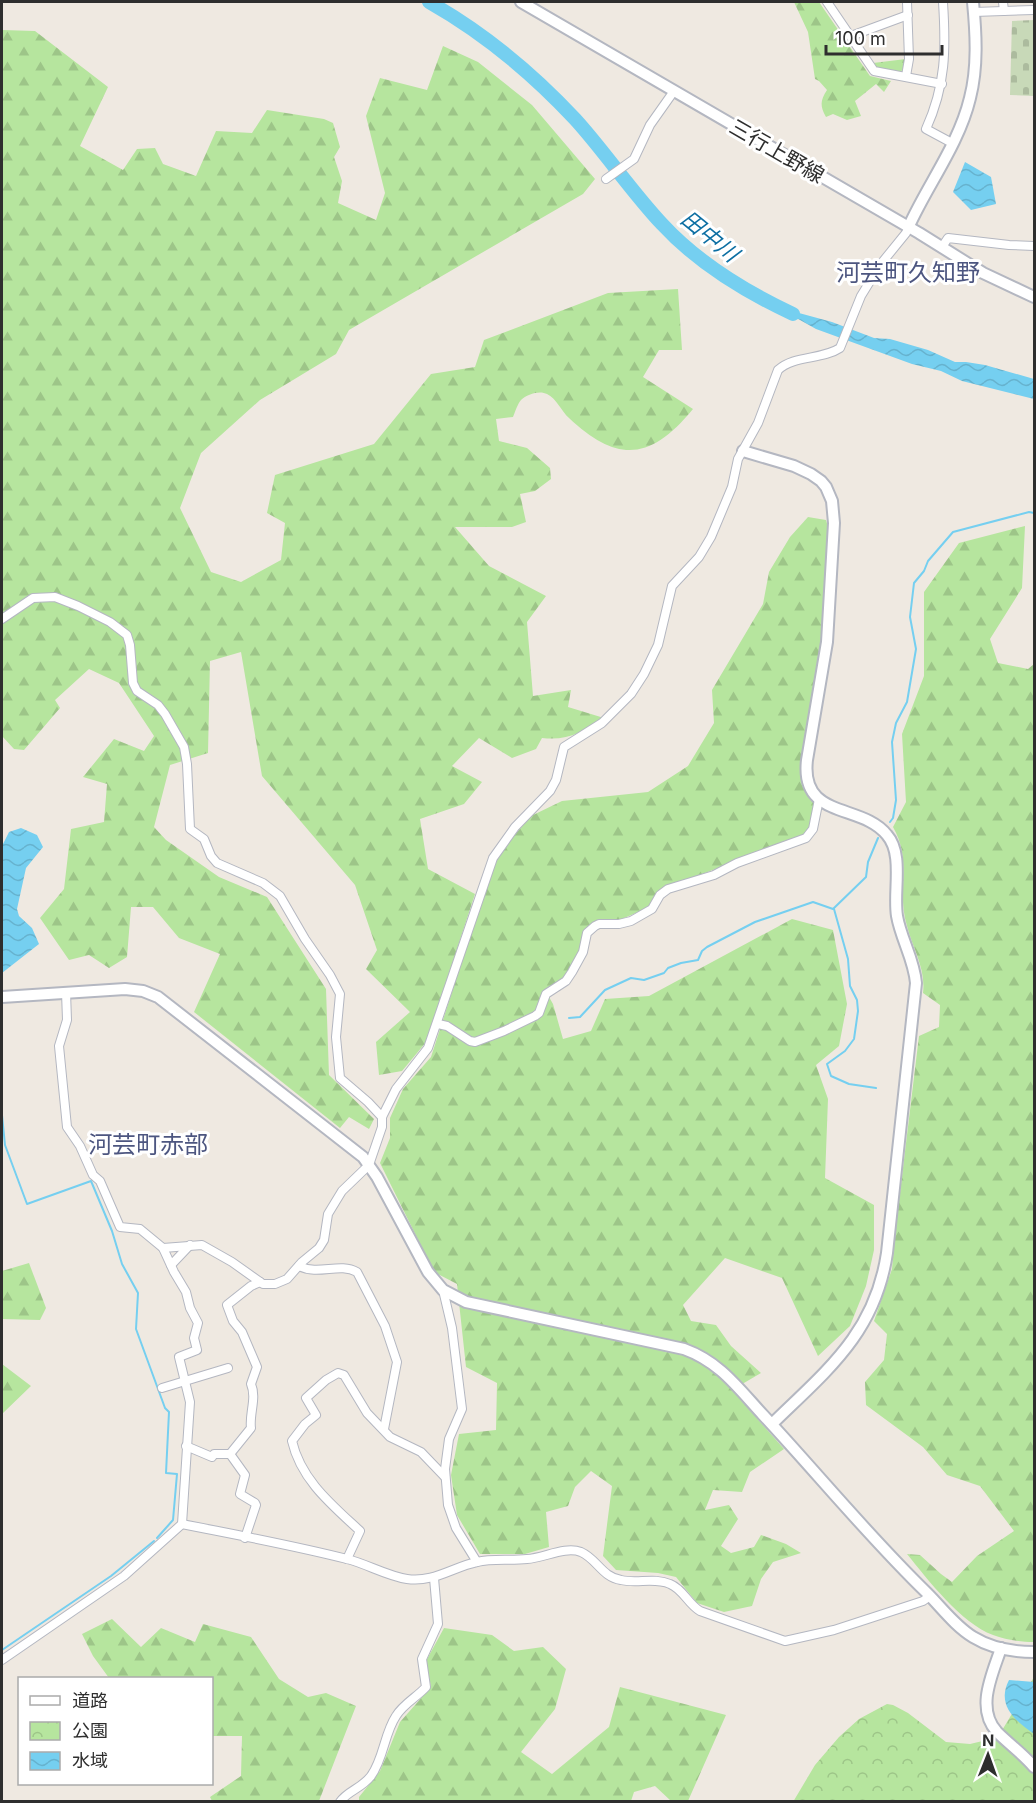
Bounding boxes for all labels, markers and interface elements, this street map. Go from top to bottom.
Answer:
scale bar [826,18,942,56]
text: 100 m [835,28,886,49]
street label: 三行上野線 [725,114,829,188]
water label: 田中川 [676,205,745,268]
district label: 河芸町久知野 [836,258,980,287]
district label: 河芸町赤部 [88,1130,208,1159]
legend [18,1677,213,1785]
text: 道路 [72,1690,108,1711]
text: 公園 [72,1720,108,1741]
north arrow [958,1725,1018,1785]
text: N [982,1730,995,1750]
text: 水域 [72,1750,108,1771]

